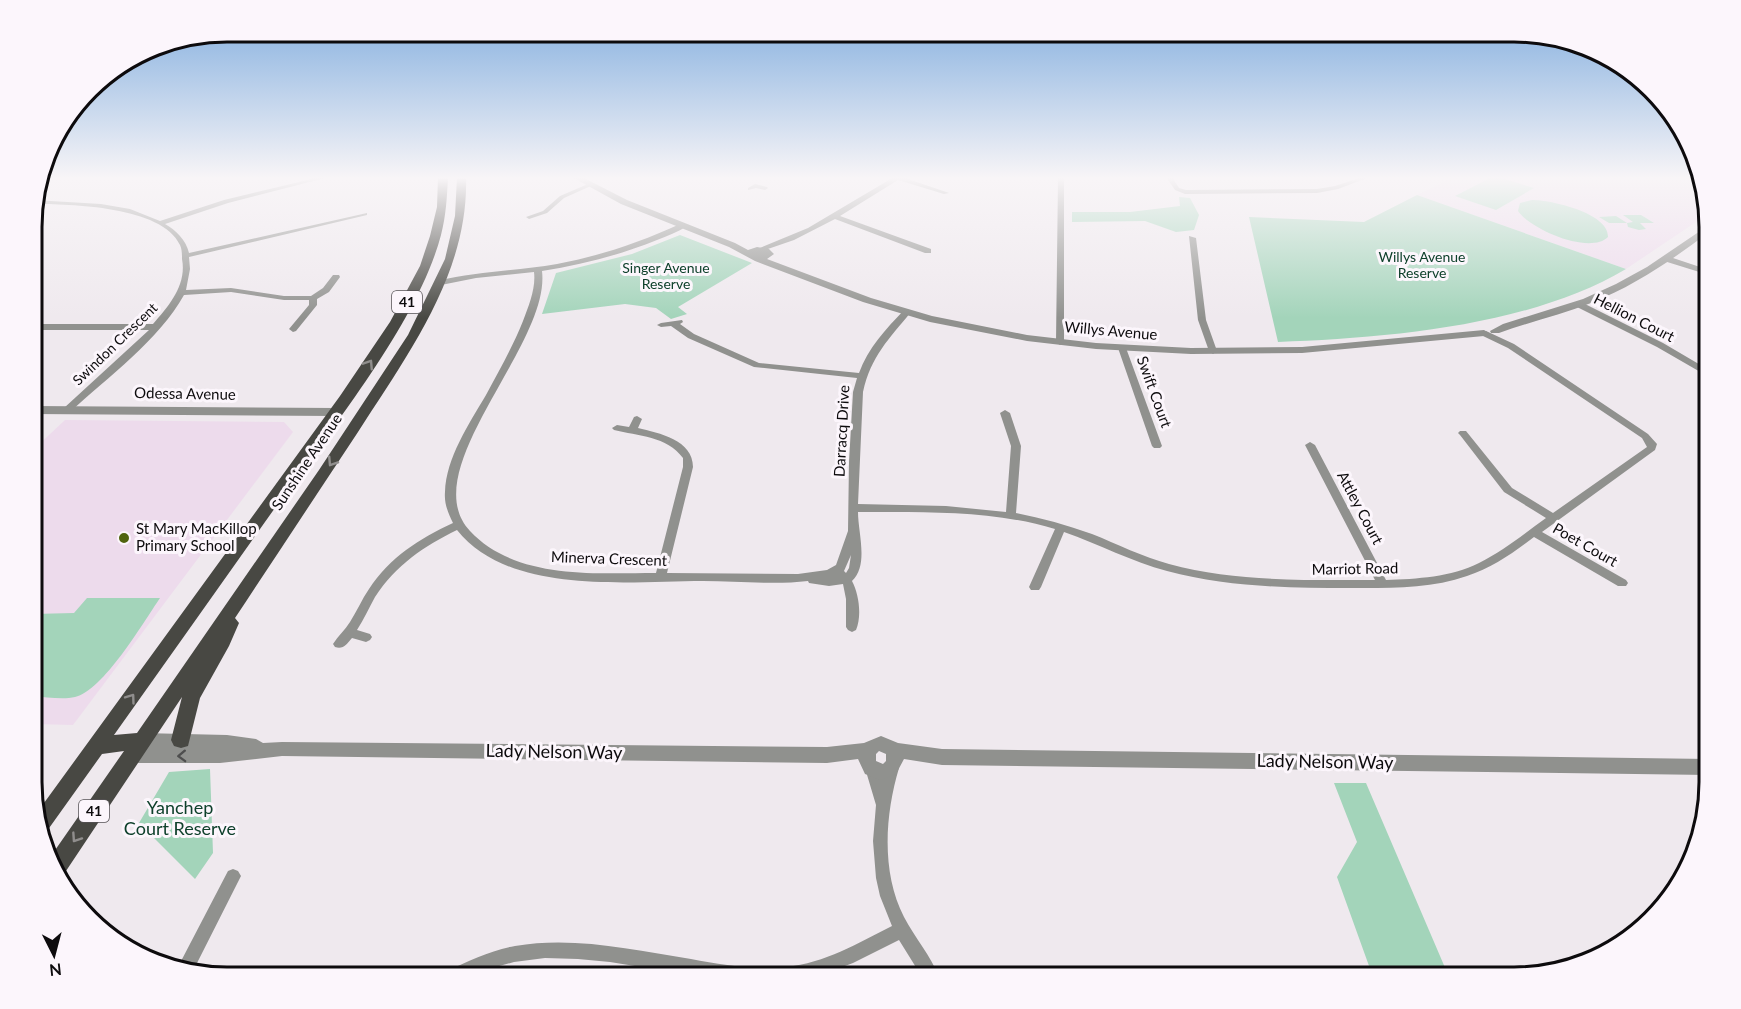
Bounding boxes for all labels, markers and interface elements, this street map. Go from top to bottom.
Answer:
park label: Willys Avenue Reserve [1378,248,1466,281]
park label: Singer Avenue Reserve [622,259,710,292]
street label: Hellion Court [1591,289,1678,345]
road number: 41 [392,291,422,313]
street label: Swindon Crescent [69,299,160,388]
street label: Willys Avenue [1064,317,1158,343]
street label: Swift Court [1134,353,1176,431]
one-way arrow [362,360,373,371]
street label: Odessa Avenue [134,383,236,403]
street label: Darracq Drive [830,384,852,477]
street label: Sunshine Avenue [267,410,345,513]
one-way arrow [328,455,339,466]
street label: Attley Court [1334,468,1388,548]
street label: Poet Court [1550,518,1622,570]
place label: St Mary MacKillop Primary School [136,519,257,554]
marker: St Mary MacKillop Primary School [117,531,131,545]
street label: Minerva Crescent [551,547,668,569]
street label: Marriot Road [1312,558,1398,578]
one-way arrow [124,694,135,705]
street label: Lady Nelson Way [485,739,623,763]
one-way arrow [177,749,186,762]
street label: Lady Nelson Way [1256,749,1394,773]
park label: Yanchep Court Reserve [124,796,236,839]
road number: 41 [79,800,109,822]
one-way arrow [72,832,83,843]
north arrow [24,925,84,985]
text: N [48,960,63,981]

